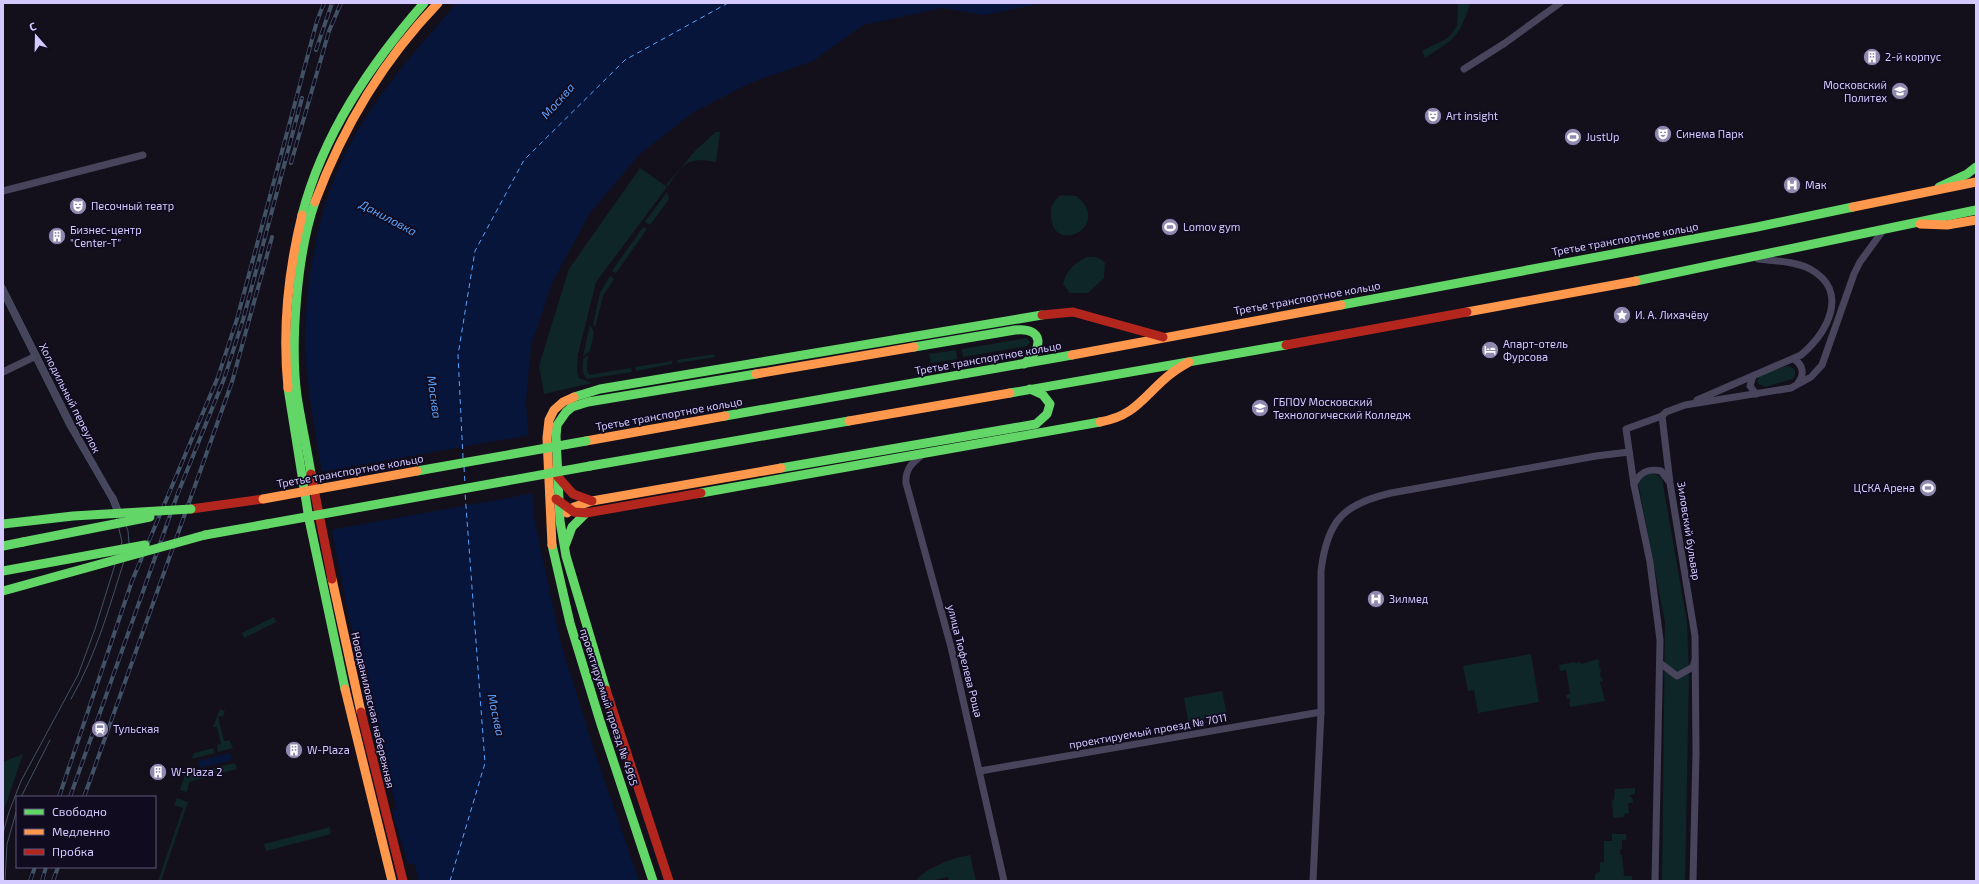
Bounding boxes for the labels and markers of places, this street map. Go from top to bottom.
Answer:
building icon: 2-й корпус [1862,47,1882,67]
place label: 2-й корпус [1885,50,1941,64]
place label: Московский Политех [1823,78,1887,104]
school or university icon: Московский Политех [1890,81,1910,101]
theatre icon: Art insight [1423,106,1443,126]
place label: Art insight [1446,109,1498,122]
theatre icon: Синема Парк [1653,124,1673,144]
sports icon: JustUp [1563,127,1583,147]
place label: Синема Парк [1676,127,1744,140]
place label: JustUp [1586,130,1620,143]
hospital icon: Мак [1782,175,1802,195]
place label: Мак [1805,178,1827,191]
theatre icon: Песочный театр [68,196,88,216]
place label: Песочный театр [91,199,174,212]
sports icon: Lomov gym [1160,217,1180,237]
place label: Lomov gym [1183,220,1240,233]
place label: Бизнес-центр "Center-T" [70,223,142,249]
building icon: Бизнес-центр "Center-T" [47,226,67,246]
place icon: И. А. Лихачёву [1612,305,1632,325]
place label: И. А. Лихачёву [1635,308,1709,322]
place label: Апарт-отель Фурсова [1503,337,1568,364]
hotel icon: Апарт-отель Фурсова [1480,340,1500,360]
place label: ГБПОУ Московский Технологический Колледж [1273,395,1411,421]
school or university icon: ГБПОУ Московский Технологический Колледж [1250,398,1270,418]
sports icon: ЦСКА Арена [1918,478,1938,498]
place label: ЦСКА Арена [1854,481,1915,494]
hospital icon: Зилмед [1366,589,1386,609]
place label: Зилмед [1389,592,1429,605]
station icon: Тульская [90,719,110,739]
place label: Тульская [113,722,159,736]
building icon: W-Plaza [284,740,304,760]
place label: W-Plaza [307,743,350,756]
building icon: W-Plaza 2 [148,762,168,782]
place label: W-Plaza 2 [171,765,222,778]

